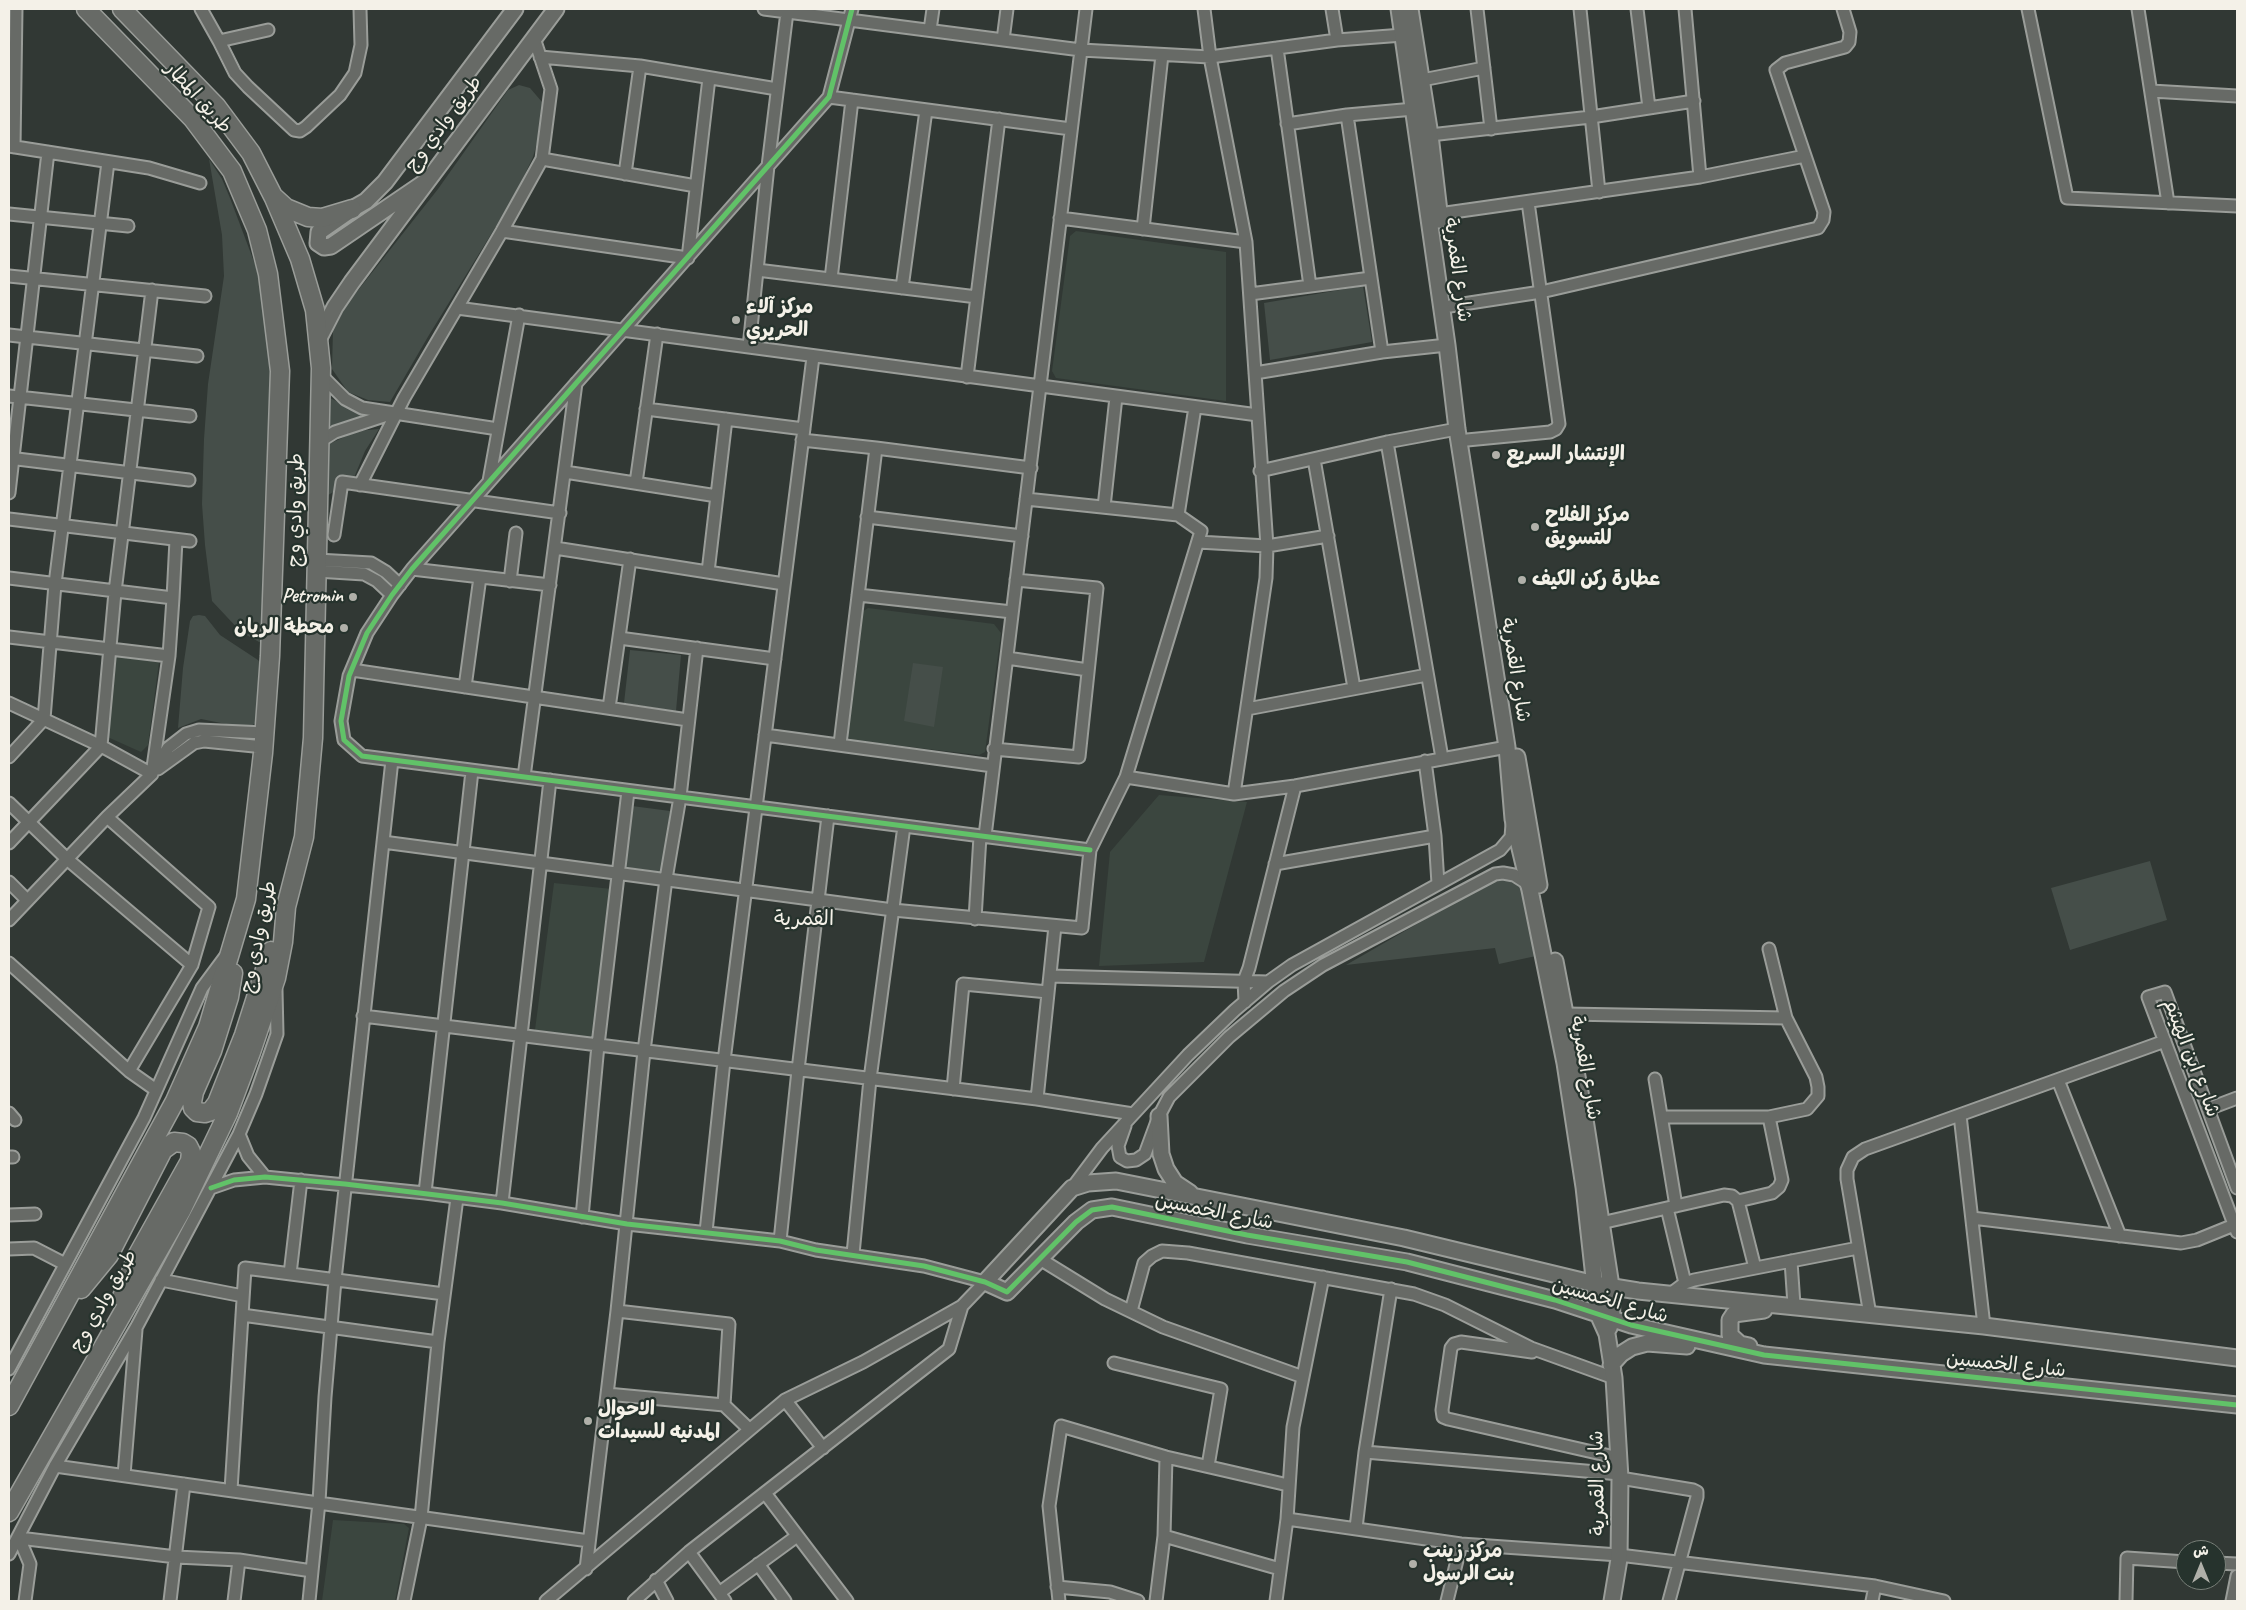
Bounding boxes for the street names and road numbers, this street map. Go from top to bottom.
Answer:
street label: طريق المطار [159,57,237,139]
street label: طريق وادي وج [400,71,488,177]
street label: شارع القمرية [1438,216,1476,324]
street label: طريق وادي وج [283,453,309,567]
street label: شارع القمرية [1495,616,1535,724]
street label: طريق وادي وج [235,879,283,995]
street label: شارع ابن الهيثم [2157,995,2225,1121]
street label: شارع القمرية [1564,1014,1606,1122]
street label: شارع الخمسين [1153,1189,1275,1235]
street label: طريق وادي وج [65,1246,143,1356]
street label: شارع الخمسين [1549,1273,1671,1329]
street label: شارع الخمسين [1945,1347,2067,1383]
street label: شارع القمرية [1585,1430,1611,1536]

